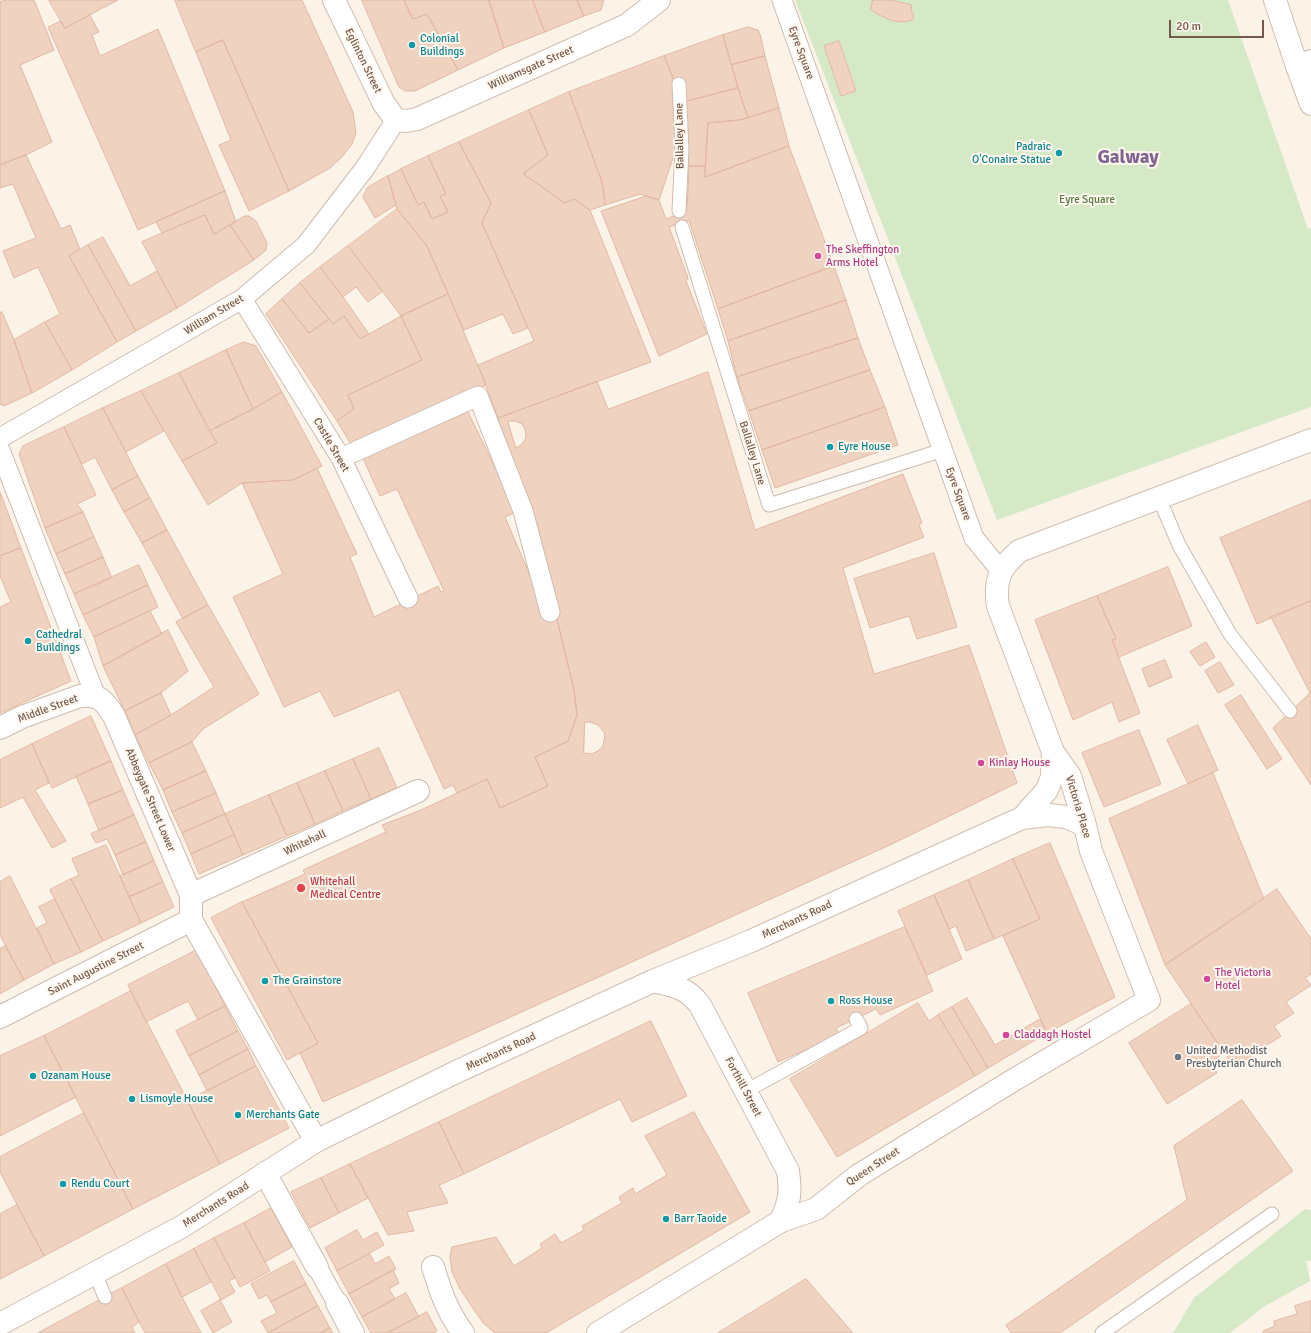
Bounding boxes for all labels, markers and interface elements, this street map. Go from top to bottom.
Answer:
scale bar [1171,12,1266,38]
text: 20 m [1176,19,1201,34]
street label: Eyre Square [785,25,817,81]
street label: Eglinton Street [342,26,384,96]
place label: Colonial Buildings [420,32,464,58]
marker: Colonial Buildings [407,40,417,50]
street label: Williamsgate Street [486,43,576,93]
street label: Ballalley Lane [673,103,687,169]
place label: Padraic O'Conaire Statue [972,140,1051,166]
district label: Galway [1097,147,1159,169]
marker: Padraic O'Conaire Statue [1054,148,1064,158]
park label: Eyre Square [1059,193,1115,207]
place label: The Skeffington Arms Hotel [826,243,899,269]
marker: The Skeffington Arms Hotel [813,251,823,261]
street label: William Street [182,292,246,338]
street label: Castle Street [310,415,352,475]
street label: Ballalley Lane [736,419,768,487]
place label: Eyre House [838,440,890,454]
marker: Eyre House [825,442,835,452]
street label: Eyre Square [942,466,974,522]
place label: Cathedral Buildings [36,628,82,654]
marker: Cathedral Buildings [23,636,33,646]
street label: Middle Street [16,692,80,726]
street label: Abbeygate Street Lower [122,746,178,854]
place label: Kinlay House [989,756,1050,770]
marker: Kinlay House [976,758,986,768]
street label: Victoria Place [1062,774,1094,840]
street label: Whitehall [282,827,328,859]
place label: Whitehall Medical Centre [310,875,381,901]
marker: Whitehall Medical Centre [295,882,307,894]
street label: Merchants Road [760,898,834,942]
street label: Saint Augustine Street [46,939,146,999]
place label: The Victoria Hotel [1215,966,1271,992]
place label: The Grainstore [273,974,342,988]
marker: The Victoria Hotel [1202,974,1212,984]
marker: The Grainstore [260,976,270,986]
place label: Ross House [839,994,893,1008]
marker: Ross House [826,996,836,1006]
place label: Claddagh Hostel [1014,1028,1091,1042]
street label: Merchants Road [464,1030,538,1074]
marker: Claddagh Hostel [1001,1030,1011,1040]
place label: United Methodist Presbyterian Church [1186,1044,1281,1070]
marker: United Methodist Presbyterian Church [1173,1052,1183,1062]
street label: Forthill Street [722,1055,764,1119]
place label: Ozanam House [41,1069,111,1083]
marker: Ozanam House [28,1071,38,1081]
place label: Lismoyle House [140,1092,213,1106]
marker: Lismoyle House [127,1094,137,1104]
place label: Merchants Gate [246,1108,320,1122]
marker: Merchants Gate [233,1110,243,1120]
street label: Queen Street [844,1145,902,1189]
place label: Rendu Court [71,1177,130,1191]
marker: Rendu Court [58,1179,68,1189]
street label: Merchants Road [180,1179,252,1231]
place label: Barr Taoide [674,1212,727,1226]
marker: Barr Taoide [661,1214,671,1224]

